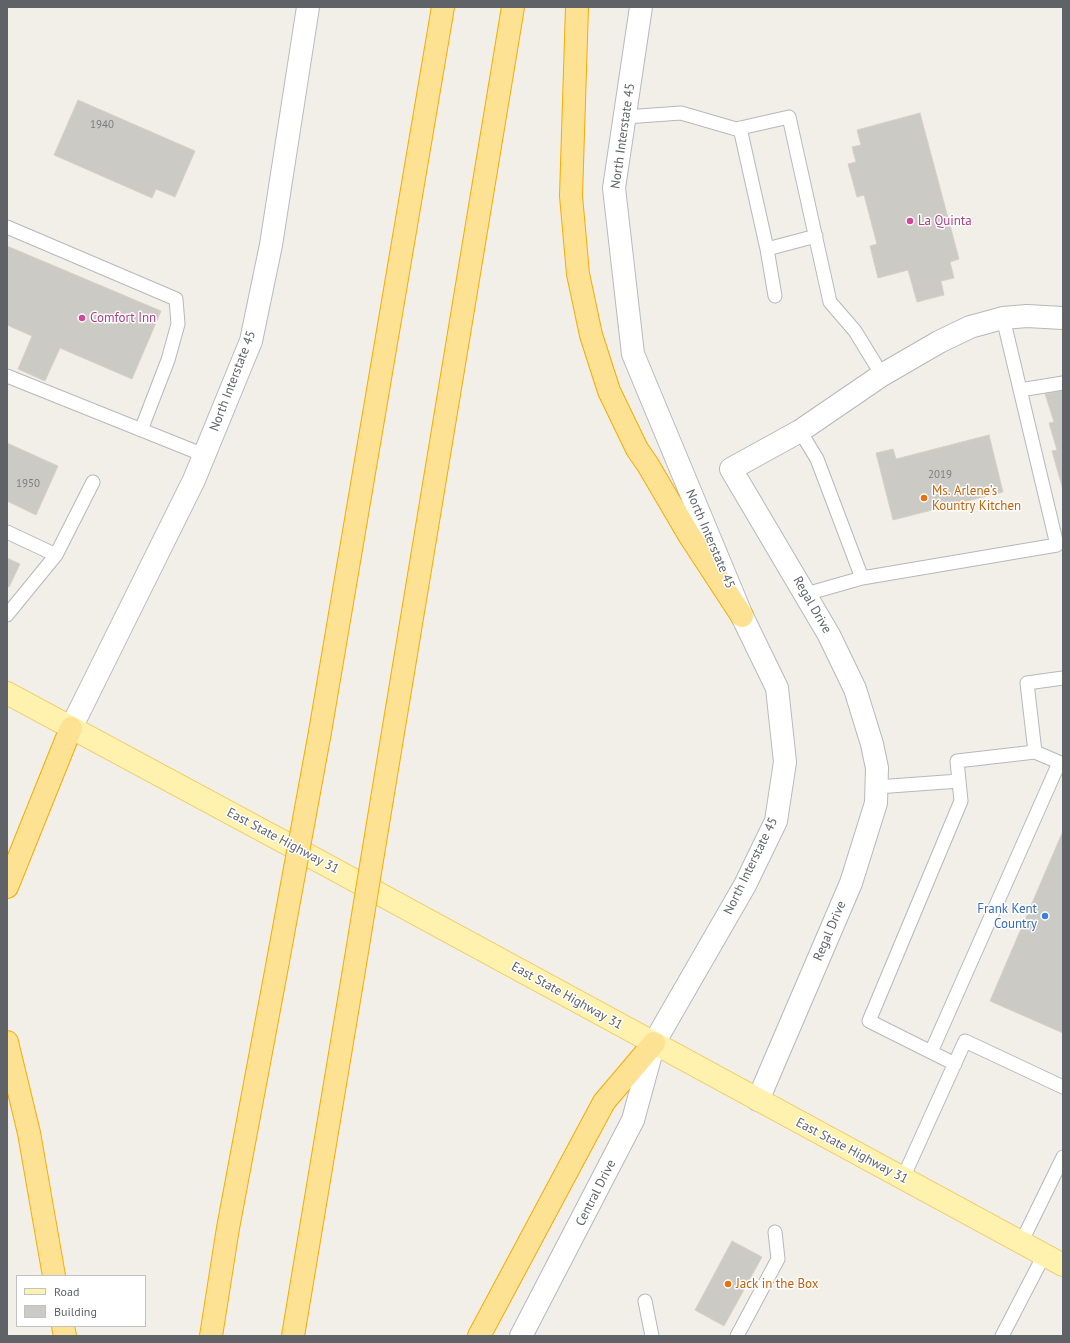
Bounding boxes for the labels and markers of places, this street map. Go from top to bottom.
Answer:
place label: La Quinta [918,213,972,229]
marker: La Quinta [905,216,915,226]
place label: Comfort Inn [90,310,156,326]
marker: Comfort Inn [77,313,87,323]
place label: Ms. Arlene’s Kountry Kitchen [932,483,1021,514]
marker: Ms. Arlene’s Kountry Kitchen [919,493,929,503]
place label: Frank Kent Country [977,901,1037,932]
marker: Frank Kent Country [1040,911,1050,921]
place label: Jack in the Box [736,1276,818,1292]
marker: Jack in the Box [723,1279,733,1289]

